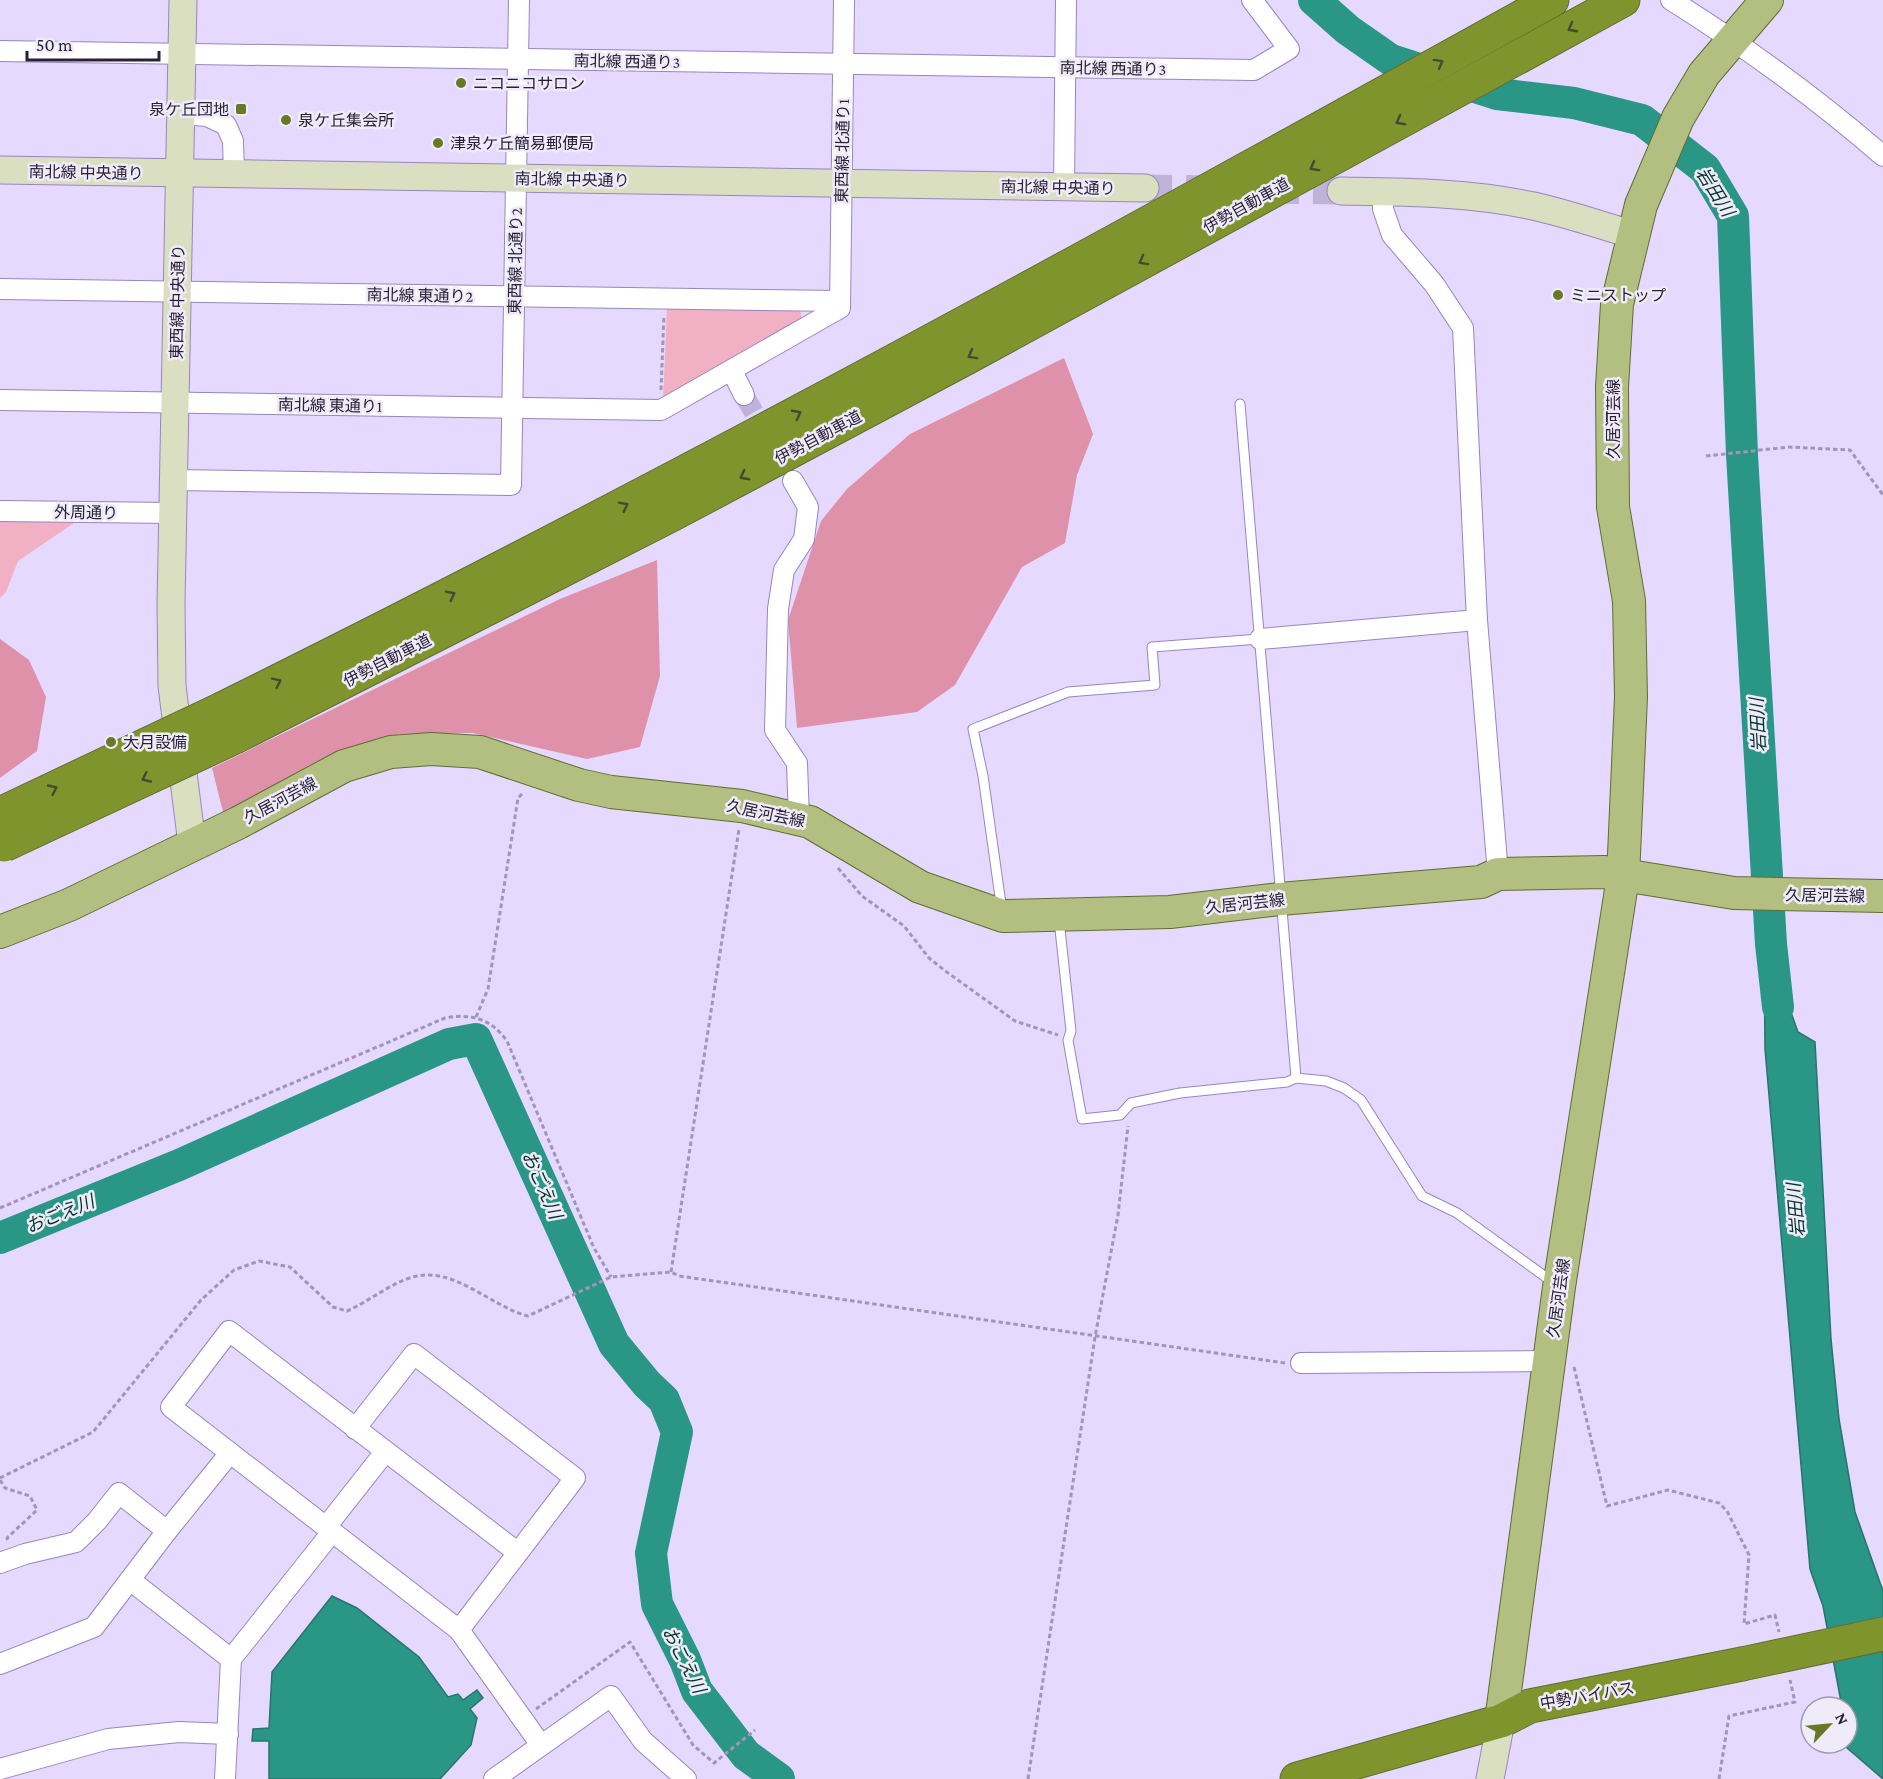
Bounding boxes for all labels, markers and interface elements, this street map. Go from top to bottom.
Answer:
one-way arrow [1567,21,1578,32]
scale bar [27,24,159,62]
text: 50 m [36,35,73,55]
street label: 南北線 西通り3 [574,52,680,71]
street label: 南北線 西通り3 [1060,59,1166,78]
one-way arrow [1433,59,1443,70]
place label: ニコニコサロン [473,75,585,92]
marker: ニコニコサロン [454,76,468,90]
street label: 東西線 北通り1 [833,99,852,203]
place label: 泉ケ丘団地 [149,101,229,118]
marker: 泉ケ丘団地 [234,102,248,116]
place label: 泉ケ丘集会所 [298,112,394,129]
marker: 泉ケ丘集会所 [279,113,293,127]
one-way arrow [1395,113,1406,125]
place label: 津泉ケ丘簡易郵便局 [450,135,594,152]
marker: 津泉ケ丘簡易郵便局 [431,136,445,150]
one-way arrow [1310,160,1320,171]
street label: 南北線 中央通り [28,163,144,182]
water label: 岩田川 [1692,164,1739,222]
street label: 南北線 中央通り [514,170,630,189]
street label: 伊勢自動車道 [1200,175,1292,236]
street label: 南北線 中央通り [1000,178,1116,197]
street label: 東西線 北通り2 [506,207,525,314]
street label: 東西線 中央通り [168,244,187,360]
one-way arrow [1139,254,1149,265]
street label: 南北線 東通り2 [367,286,474,305]
place label: ミニストップ [1570,287,1666,304]
marker: ミニストップ [1551,288,1565,302]
one-way arrow [968,348,978,359]
street label: 久居河芸線 [1605,379,1622,459]
street label: 南北線 東通り1 [278,396,382,415]
street label: 伊勢自動車道 [772,407,865,467]
one-way arrow [790,410,801,422]
one-way arrow [740,469,751,480]
one-way arrow [618,502,629,513]
street label: 外周通り [54,503,118,522]
one-way arrow [445,591,455,602]
street label: 伊勢自動車道 [341,631,434,690]
one-way arrow [270,678,281,690]
water label: 岩田川 [1746,696,1769,752]
place label: 大月設備 [123,734,187,751]
marker: 大月設備 [104,735,118,749]
one-way arrow [142,771,153,783]
street label: 久居河芸線 [241,774,320,827]
one-way arrow [46,784,57,796]
street label: 久居河芸線 [725,797,807,830]
street label: 久居河芸線 [1785,886,1865,905]
street label: 久居河芸線 [1204,891,1286,916]
water label: おごえ川 [518,1148,567,1224]
water label: 岩田川 [1784,1180,1808,1238]
water label: おごえ川 [23,1190,99,1237]
street label: 久居河芸線 [1545,1257,1572,1339]
water label: おごえ川 [659,1623,710,1698]
street label: 中勢バイパス [1538,1679,1636,1712]
north arrow [1799,1695,1859,1755]
text: N [1832,1710,1852,1727]

